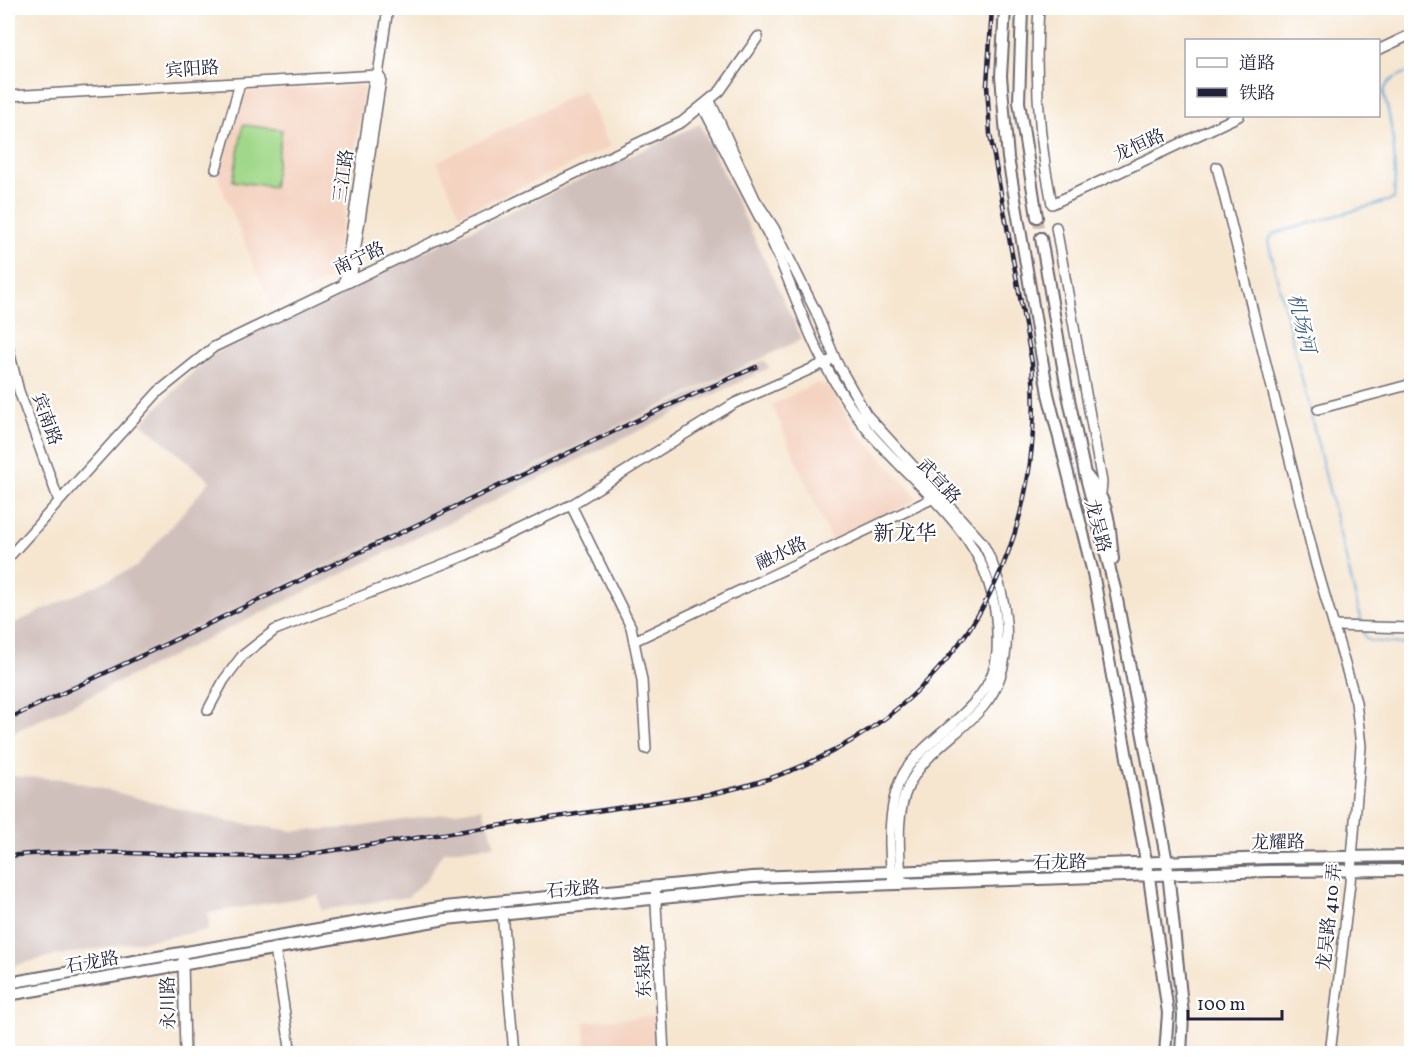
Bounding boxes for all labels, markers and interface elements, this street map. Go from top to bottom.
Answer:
legend [1185,39,1380,117]
text: 道路 [1239,52,1275,77]
street label: 宾阳路 [164,56,220,85]
text: 铁路 [1239,82,1275,107]
street label: 龙恒路 [1110,124,1169,169]
street label: 三江路 [328,148,361,205]
street label: 南宁路 [330,237,389,282]
water label: 机场河 [1279,291,1322,359]
street label: 宾南路 [25,390,67,449]
street label: 武宣路 [910,454,965,510]
street label: 龙吴路 [1077,497,1116,556]
district label: 新龙华 [874,520,937,549]
street label: 融水路 [752,532,811,577]
street label: 龙耀路 [1251,831,1305,856]
street label: 石龙路 [1033,851,1087,876]
street label: 龙吴路 410 弄 [1312,862,1349,972]
street label: 石龙路 [545,876,601,905]
street label: 东泉路 [631,943,658,999]
street label: 石龙路 [64,946,121,980]
street label: 永川路 [157,976,182,1030]
scale bar [1188,983,1282,1021]
text: 100 m [1197,993,1246,1018]

